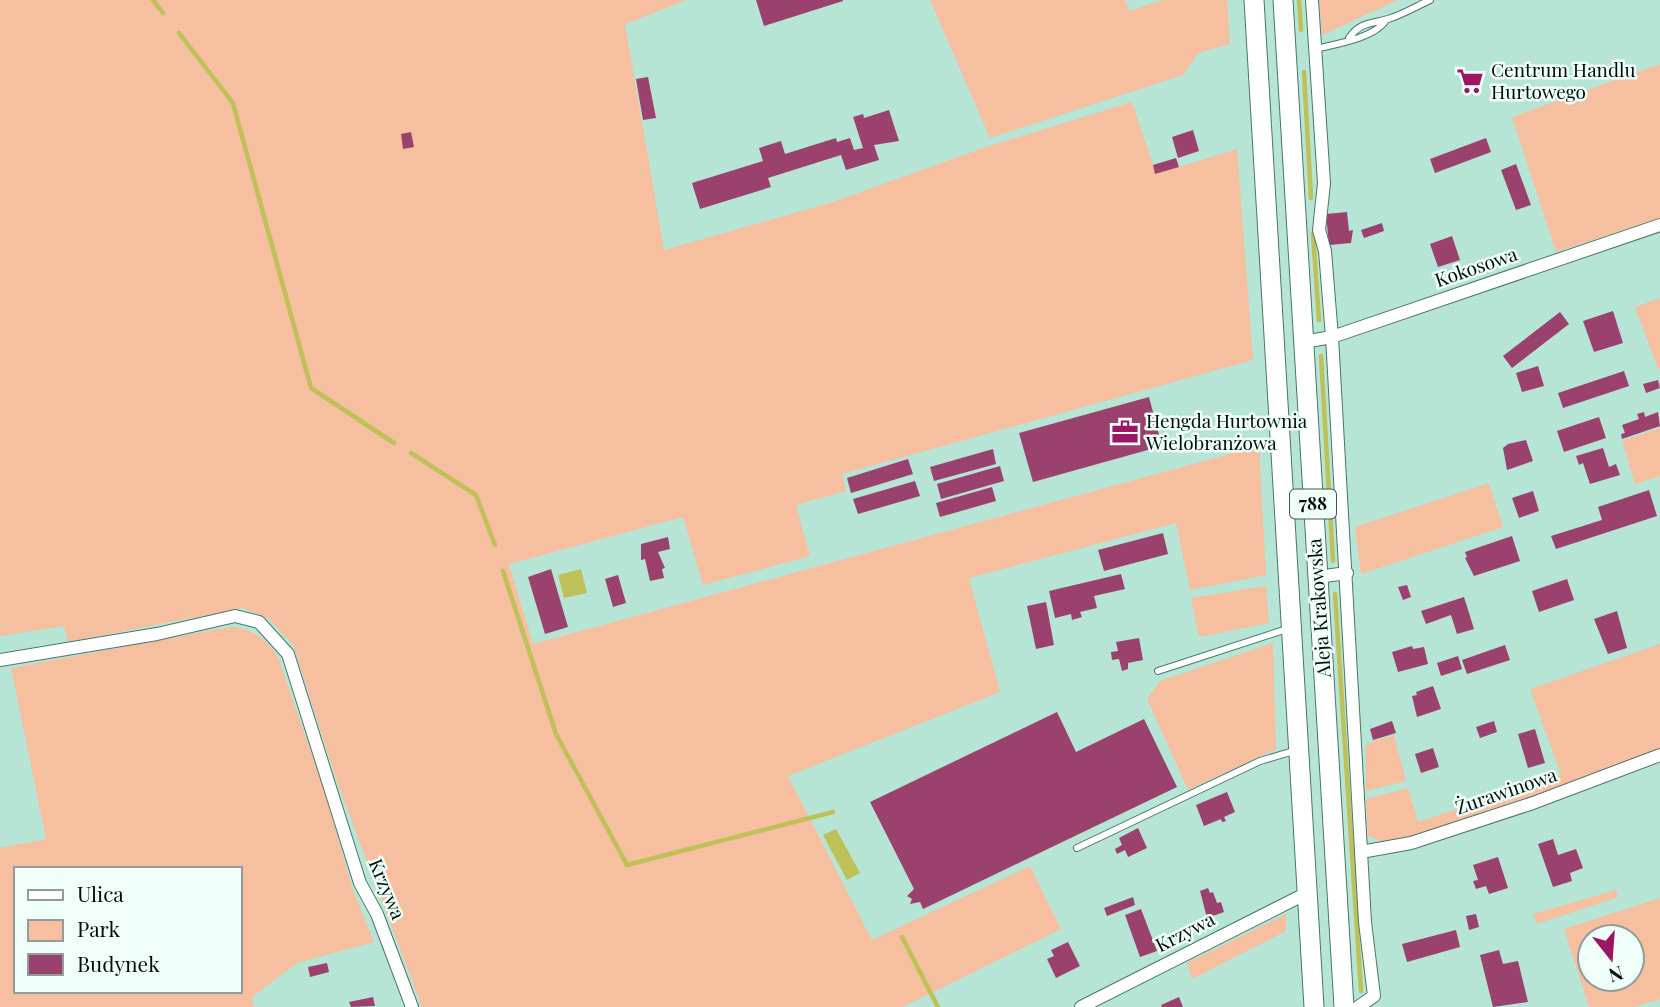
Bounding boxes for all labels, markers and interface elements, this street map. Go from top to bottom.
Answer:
place label: Centrum Handlu Hurtowego [1491,56,1635,104]
supermarket icon: Centrum Handlu Hurtowego [1455,66,1485,96]
street label: Kokosowa [1431,240,1521,292]
place label: Hengda Hurtownia Wielobranżowa [1145,407,1308,455]
office icon: Hengda Hurtownia Wielobranżowa [1110,417,1140,447]
road number: 788 [1290,490,1336,518]
street label: Aleja Krakowska [1300,537,1336,679]
street label: Żurawinowa [1451,760,1560,820]
street label: Krzywa [364,854,413,923]
legend [14,867,242,993]
text: Ulica [77,879,124,907]
street label: Krzywa [1150,905,1219,957]
text: Park [77,914,121,942]
north arrow [1576,923,1646,993]
text: Budynek [77,949,160,977]
text: N [1606,961,1627,990]

